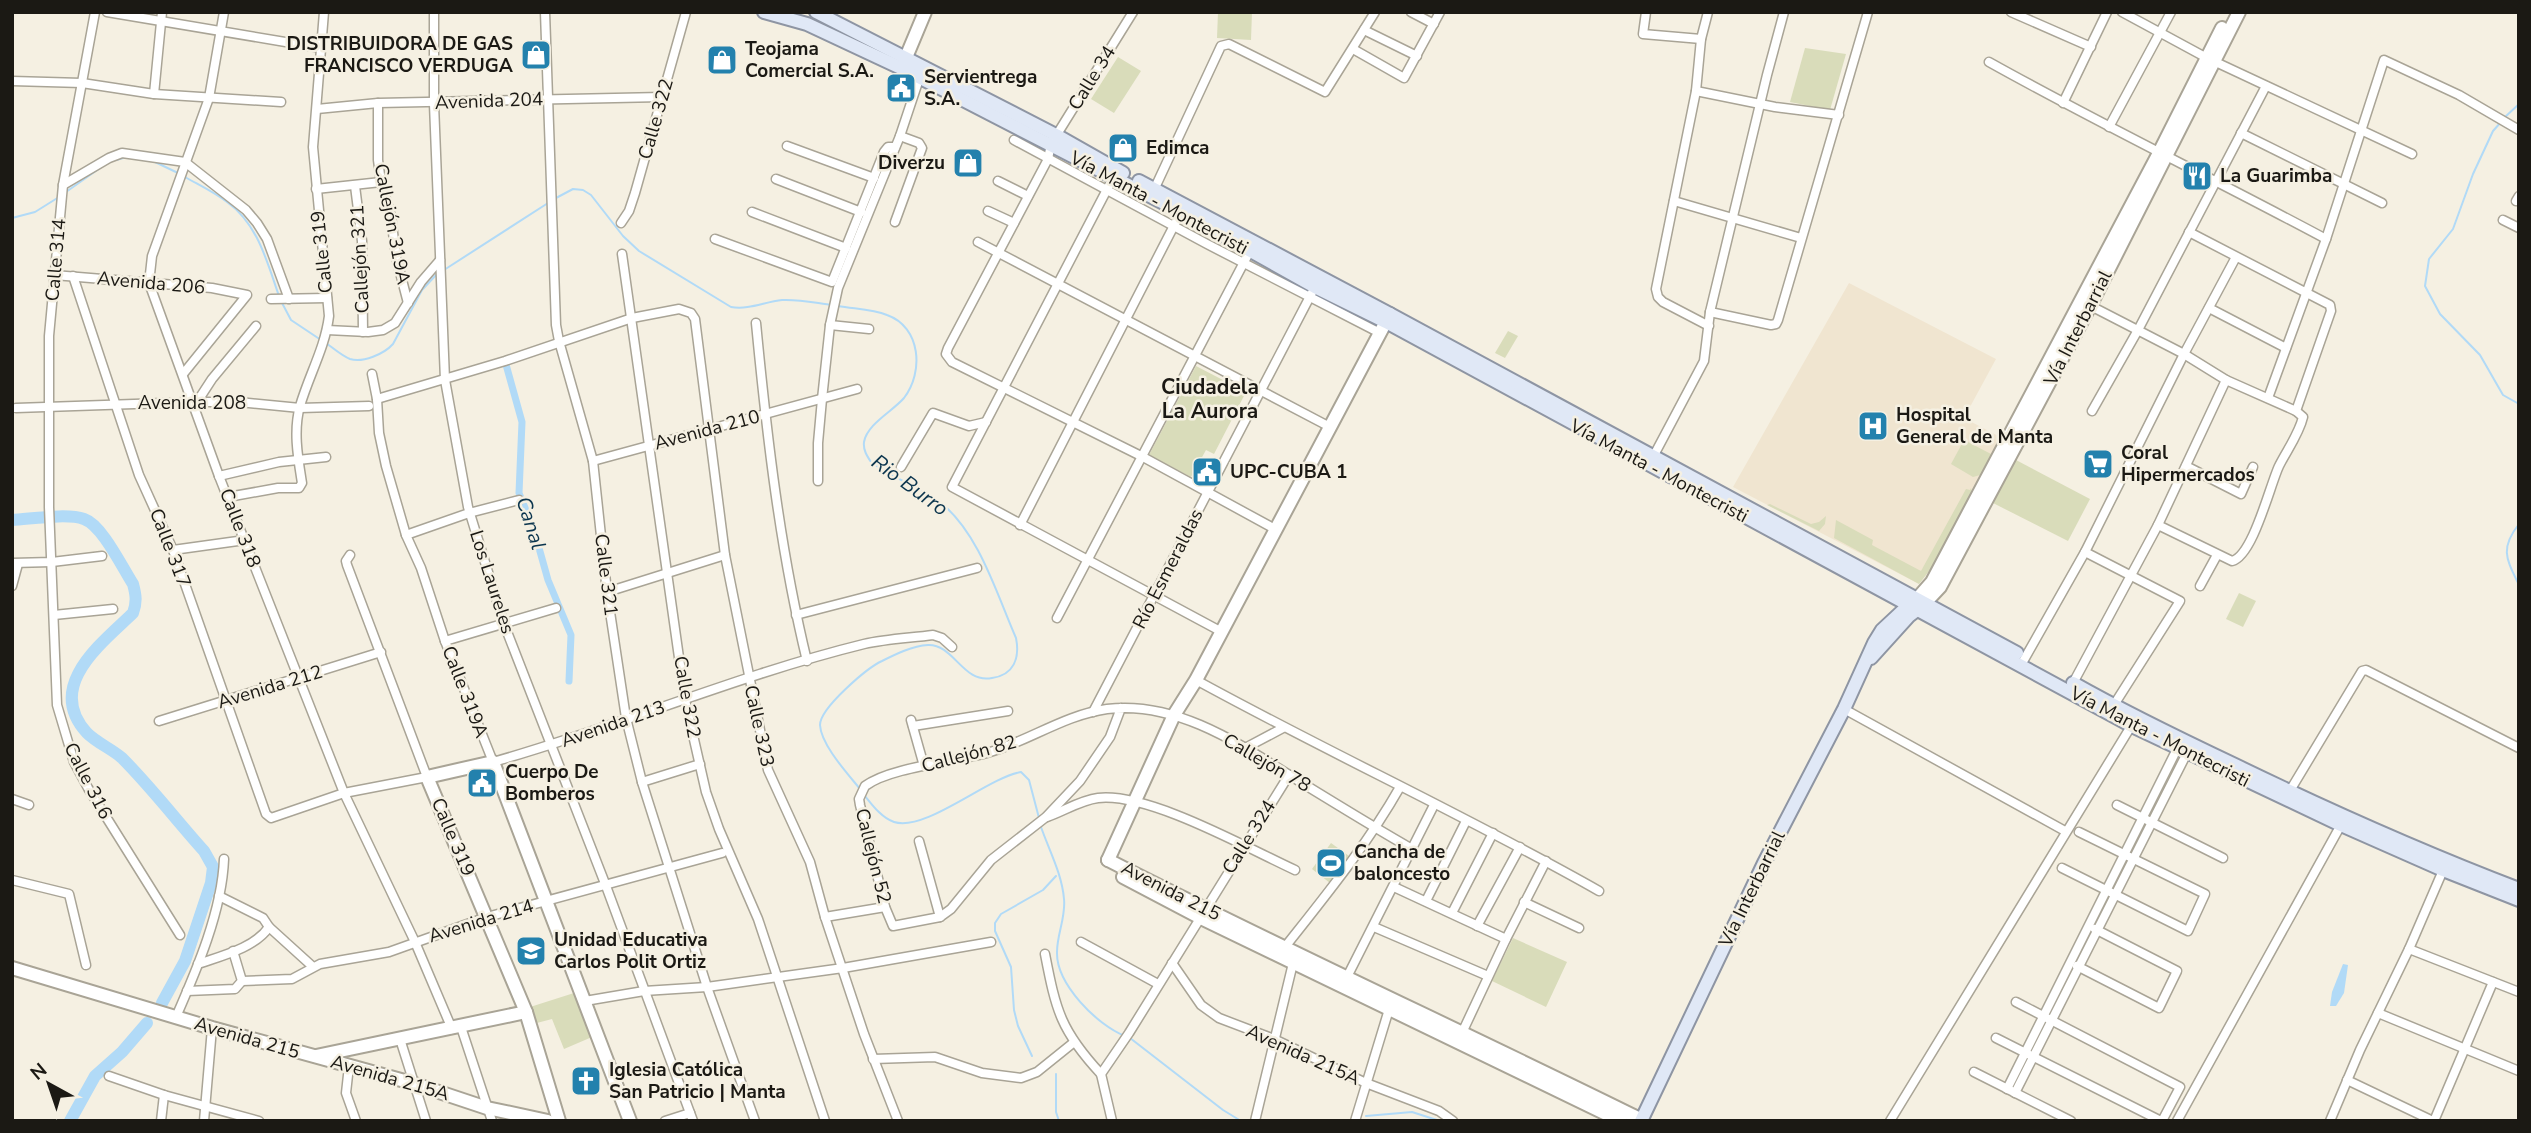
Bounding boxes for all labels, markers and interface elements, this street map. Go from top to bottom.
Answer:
place label: DISTRIBUIDORA DE GAS FRANCISCO VERDUGA [287,31,514,79]
place label: Teojama Comercial S.A. [745,36,874,84]
shop icon: DISTRIBUIDORA DE GAS FRANCISCO VERDUGA [519,38,553,72]
street label: Calle 34 [1062,41,1122,115]
shop icon: Teojama Comercial S.A. [705,43,739,77]
place label: Servientrega S.A. [924,64,1037,112]
public building icon: Servientrega S.A. [884,71,918,105]
street label: Calle 322 [632,76,680,162]
street label: Avenida 204 [434,86,544,116]
shop icon: Edimca [1106,131,1140,165]
place label: Edimca [1146,135,1210,161]
street label: Vía Manta - Montecristi [1064,144,1253,261]
shop icon: Diverzu [951,146,985,180]
place label: Diverzu [878,150,945,176]
restaurant icon: La Guarimba [2180,159,2214,193]
street label: Callejón 319A [368,161,416,287]
place label: La Guarimba [2220,163,2332,189]
street label: Callejón 321 [344,204,376,314]
street label: Calle 319 [305,209,339,295]
street label: Calle 314 [39,218,73,302]
street label: Avenida 206 [96,265,206,301]
street label: Vía Interbarrial [2037,265,2118,391]
district label: Ciudadela La Aurora [1161,373,1259,425]
street label: Avenida 208 [138,390,246,416]
place label: Hospital General de Manta [1896,402,2053,450]
street label: Avenida 210 [651,403,763,457]
hospital icon: Hospital General de Manta [1856,409,1890,443]
street label: Vía Manta - Montecristi [1564,412,1753,529]
place label: Coral Hipermercados [2121,440,2255,488]
supermarket icon: Coral Hipermercados [2081,447,2115,481]
water label: Rio Burro [866,448,954,522]
public building icon: UPC-CUBA 1 [1190,455,1224,489]
place label: UPC-CUBA 1 [1230,459,1347,485]
street label: Calle 318 [213,485,267,571]
water label: Canal [509,493,553,553]
street label: Río Esmeraldas [1127,504,1209,634]
street label: Calle 317 [143,505,197,591]
street label: Los Laureles [463,527,521,637]
street label: Calle 321 [588,532,624,618]
street label: Calle 319A [436,642,495,742]
street label: Calle 322 [667,654,707,740]
street label: Avenida 212 [214,659,326,715]
street label: Vía Manta - Montecristi [2065,680,2254,794]
street label: Calle 323 [738,683,780,769]
street label: Avenida 213 [557,694,669,754]
street label: Callejón 78 [1218,727,1316,799]
street label: Callejón 82 [919,729,1019,779]
street label: Calle 316 [58,738,118,824]
place label: Cuerpo De Bomberos [505,759,599,807]
public building icon: Cuerpo De Bomberos [465,766,499,800]
street label: Calle 319 [425,794,481,880]
street label: Calle 324 [1216,795,1282,879]
street label: Callejón 52 [849,806,897,906]
street label: Vía Interbarrial [1712,826,1792,952]
place label: Cancha de baloncesto [1354,839,1450,887]
sports icon: Cancha de baloncesto [1314,846,1348,880]
street label: Avenida 215 [1117,855,1225,927]
street label: Avenida 214 [425,893,537,949]
place label: Unidad Educativa Carlos Polit Ortiz [554,927,708,975]
school or university icon: Unidad Educativa Carlos Polit Ortiz [514,934,548,968]
street label: Avenida 215 [191,1011,303,1065]
street label: Avenida 215A [1242,1018,1364,1092]
north arrow [14,1049,84,1119]
street label: Avenida 215A [328,1049,453,1107]
text: N [25,1057,53,1086]
place label: Iglesia Católica San Patricio | Manta [609,1057,786,1105]
church icon: Iglesia Católica San Patricio | Manta [569,1064,603,1098]

